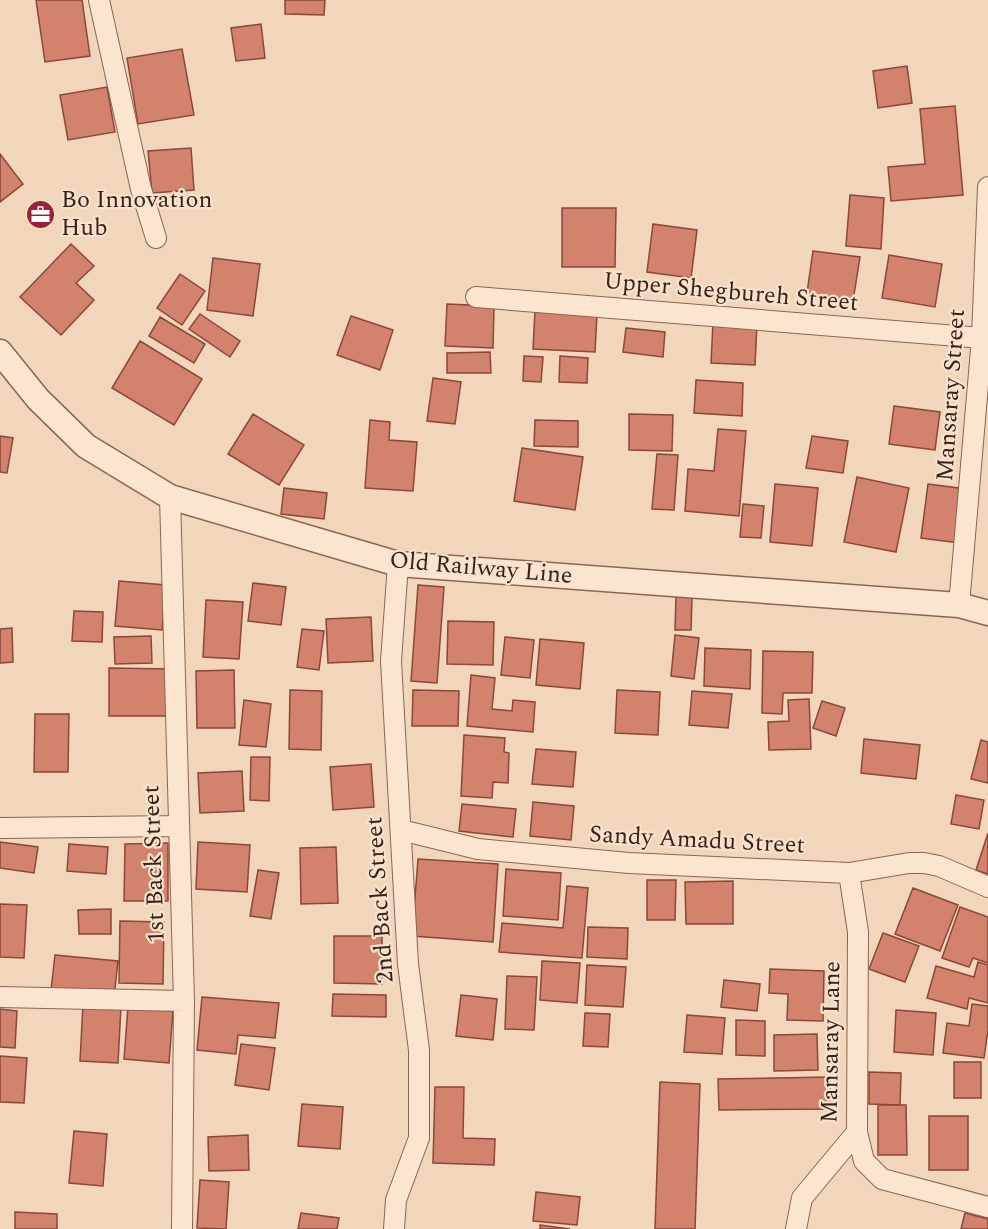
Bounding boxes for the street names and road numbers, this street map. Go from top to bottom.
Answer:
street label: Upper Shegbureh Street [602,263,860,321]
street label: Mansaray Street [927,308,975,482]
street label: Old Railway Line [388,542,574,594]
street label: 1st Back Street [133,784,175,944]
street label: 2nd Back Street [356,816,404,984]
street label: Sandy Amadu Street [588,816,806,864]
street label: Mansaray Lane [812,961,850,1123]

